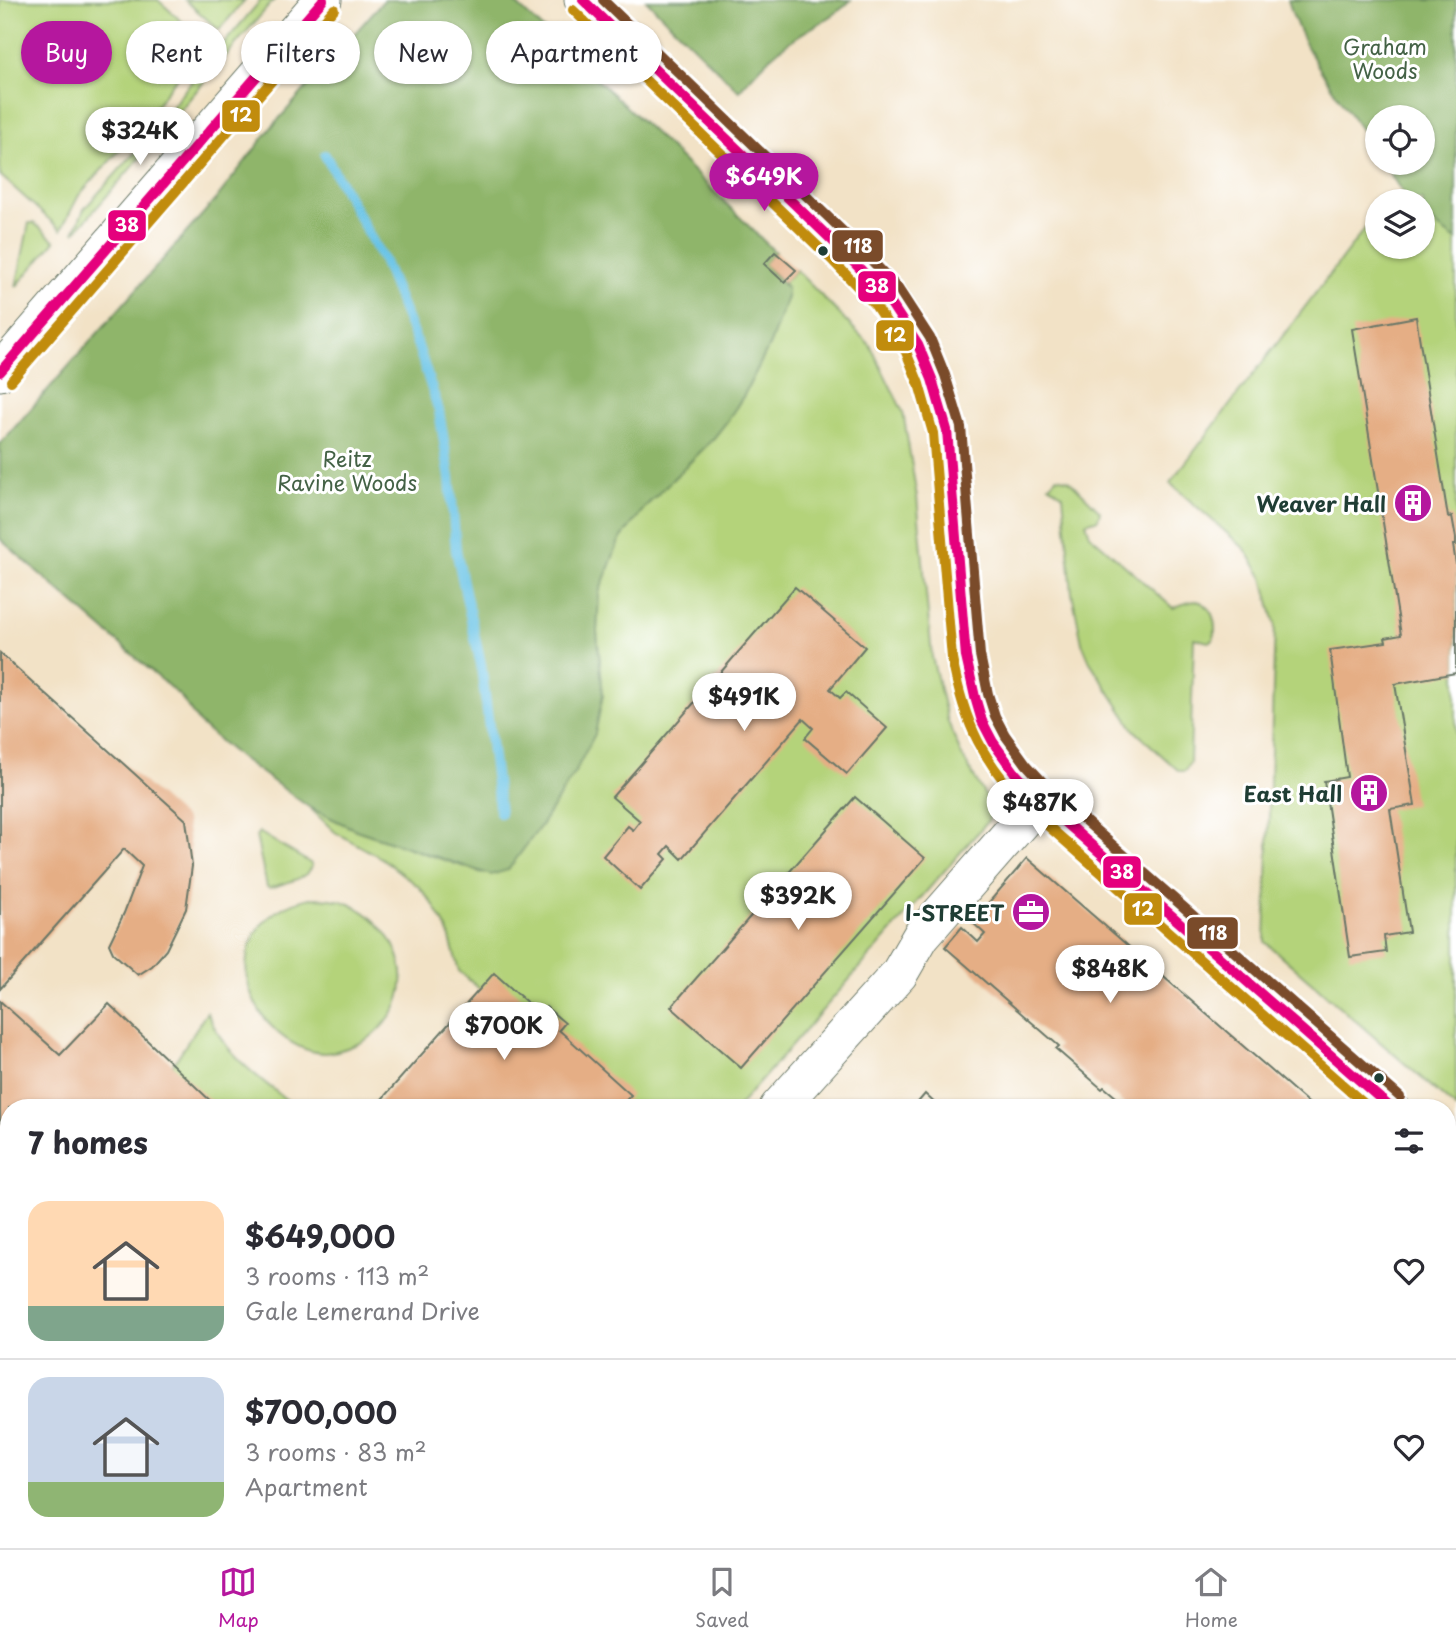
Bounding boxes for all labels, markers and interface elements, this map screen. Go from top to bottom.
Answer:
chip: Buy [21,21,112,84]
chip: Rent [126,21,227,84]
chip: Filters [241,21,360,84]
chip: New [374,21,472,84]
chip: Apartment [486,21,662,84]
park label: Graham Woods [1343,30,1427,86]
line badge: 12 [221,99,261,133]
text: 12 [230,100,252,128]
map controls [1365,105,1435,259]
button: locate [1365,105,1435,175]
pin: $324K [91,108,189,167]
text: $324K [101,112,179,147]
pin: $649K [715,154,813,213]
text: $649K [725,158,803,193]
button: layers [1365,189,1435,259]
line badge: 38 [107,209,147,242]
text: 38 [115,210,139,238]
line badge: 118 [831,229,884,263]
text: 118 [843,231,873,259]
unlabelled marker [816,244,830,258]
line badge: 38 [857,270,897,303]
text: 38 [865,271,889,299]
line badge: 12 [875,319,915,352]
text: 12 [884,320,906,348]
park label: Reitz Ravine Woods [277,442,417,498]
building icon: Weaver Hall [1392,482,1434,524]
place label: Weaver Hall [1257,487,1386,519]
pin: $491K [695,674,793,733]
text: $491K [708,678,780,713]
building icon: East Hall [1348,772,1390,814]
place label: East Hall [1244,777,1342,809]
pin: $487K [991,780,1089,839]
text: $487K [1003,784,1077,819]
line badge: 38 [1102,855,1142,889]
text: 38 [1110,857,1134,885]
pin: $392K [749,872,847,932]
text: $392K [760,877,836,912]
office icon: I-STREET [1010,891,1052,933]
line badge: 12 [1123,892,1163,926]
text: 12 [1132,894,1154,922]
place label: I-STREET [905,896,1005,928]
line badge: 118 [1186,916,1239,950]
text: 118 [1198,918,1228,946]
pin: $848K [1061,946,1159,1005]
text: $848K [1072,950,1148,985]
pin: $700K [455,1002,553,1062]
text: $700K [465,1007,543,1042]
unlabelled marker [1372,1071,1386,1085]
text: 7 homes [28,1119,148,1164]
icon: filters [1390,1122,1428,1160]
text: $649,000 [245,1213,395,1258]
icon: home [84,1229,168,1313]
icon: heart [1390,1252,1428,1290]
text: 3 rooms · 113 m² [245,1258,429,1293]
text: Gale Lemerand Drive [245,1293,480,1328]
text: $700,000 [245,1389,397,1434]
icon: home [84,1405,168,1489]
icon: heart [1390,1428,1428,1466]
text: 3 rooms · 83 m² [245,1434,427,1469]
text: Apartment [245,1469,368,1504]
tab: Map [218,1563,259,1633]
tab: Saved [695,1563,749,1633]
tab: Home [1185,1563,1238,1633]

